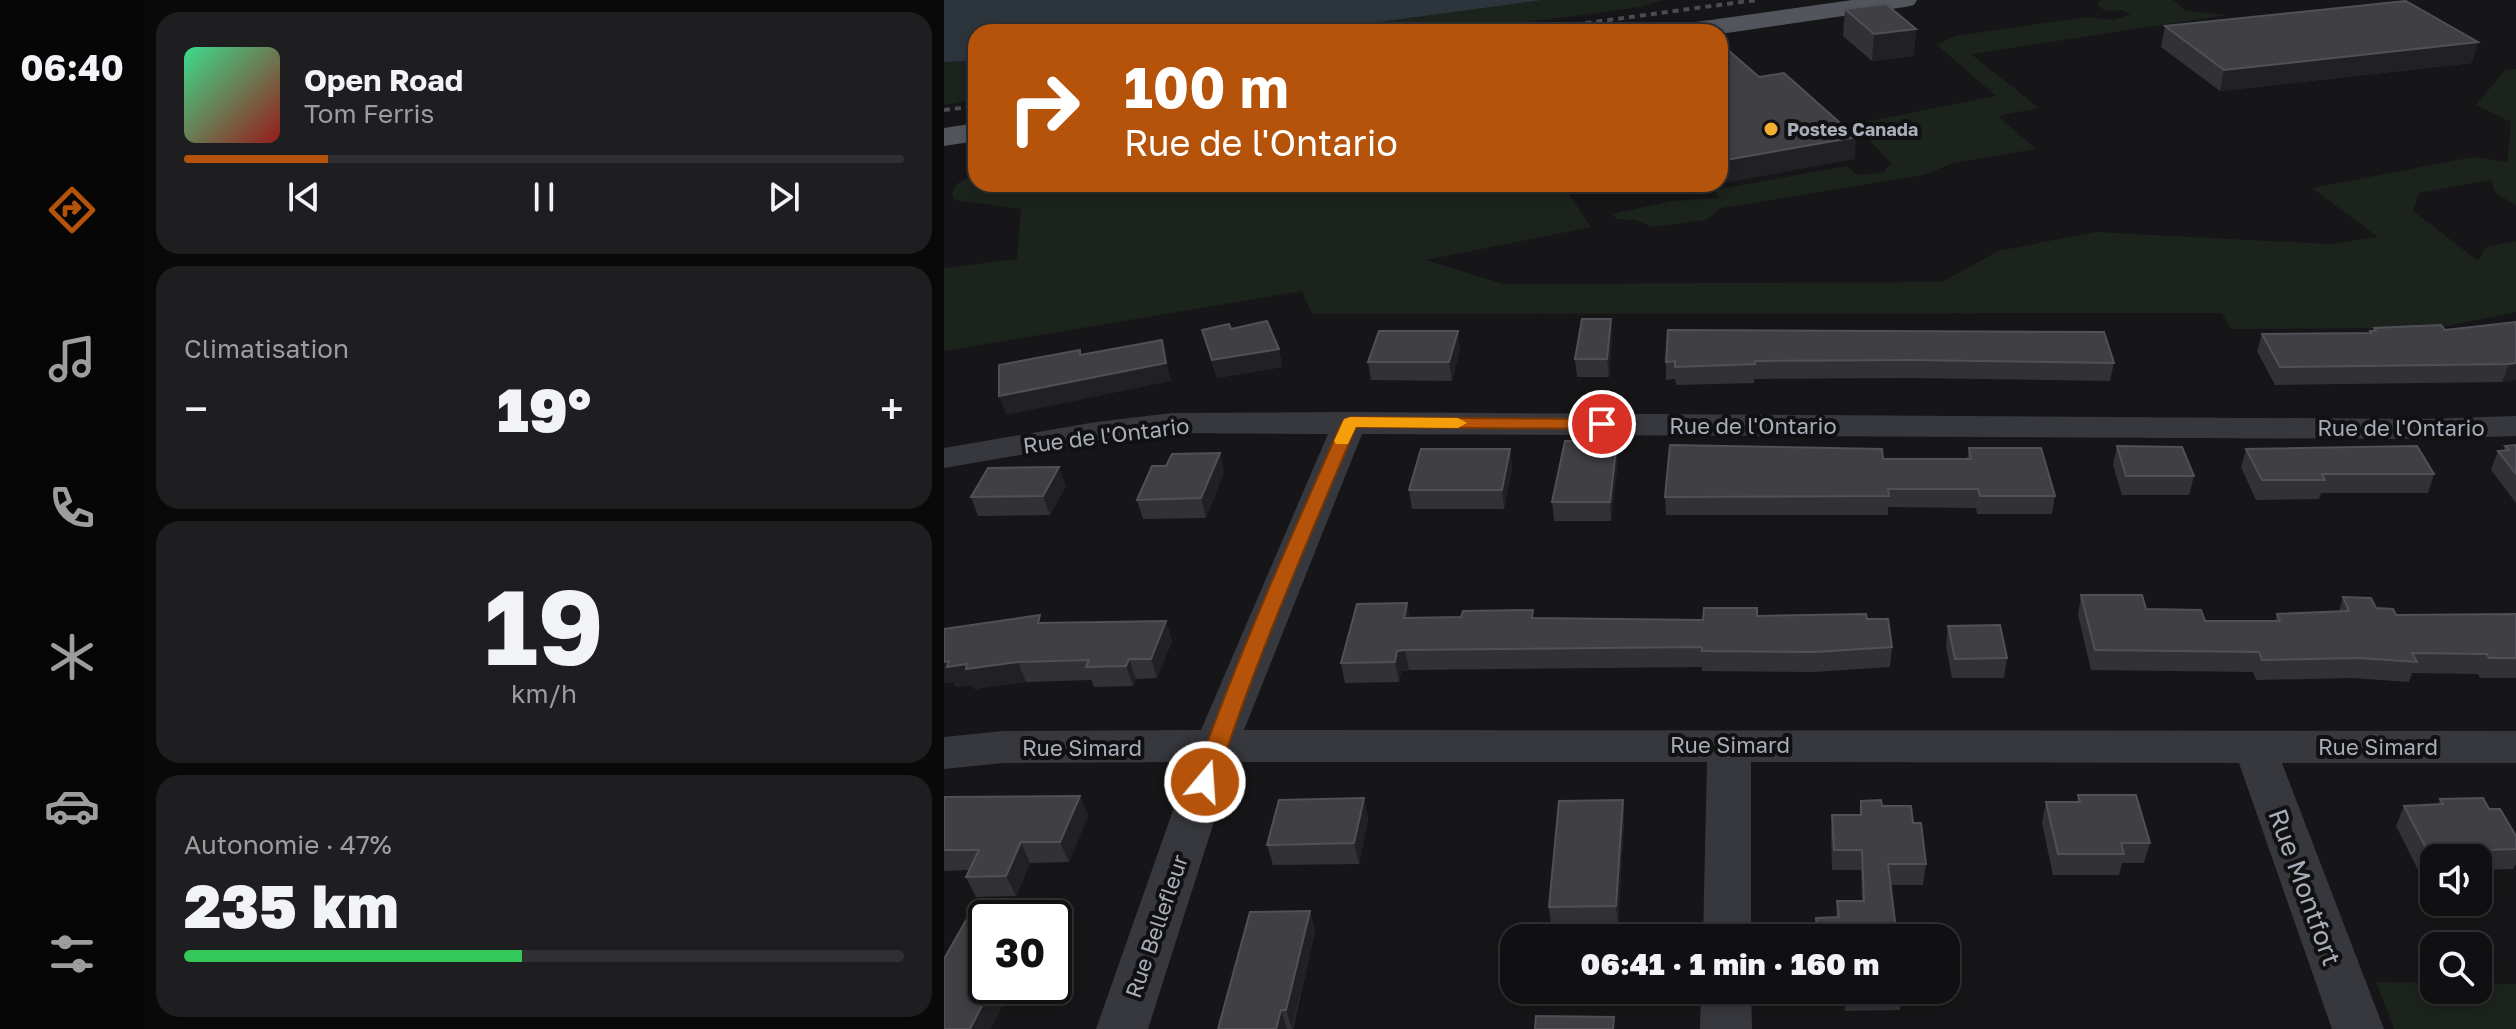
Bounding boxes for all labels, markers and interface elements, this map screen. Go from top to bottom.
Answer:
text: 06:40 [20,46,124,89]
text: 100 m [1124,53,1289,120]
icon: right [992,56,1096,160]
text: Open Road [304,62,463,98]
text: Tom Ferris [304,98,434,129]
place label: Postes Canada [1787,118,1918,140]
marker: Postes Canada [1762,120,1780,138]
text: Rue de l'Ontario [1124,121,1398,164]
icon: previous [282,175,326,219]
icon: pause [522,175,566,219]
icon: next [762,175,806,219]
icon: directions [44,182,100,238]
icon: music [44,331,100,387]
text: Climatisation [184,333,349,364]
text: 19° [497,373,591,445]
text: − [184,382,208,435]
text: + [880,382,904,435]
pin [1568,390,1636,458]
icon: arrive [1580,402,1624,446]
street label: Rue de l'Ontario [1021,411,1191,459]
street label: Rue de l'Ontario [1669,412,1837,439]
street label: Rue de l'Ontario [2317,414,2485,441]
icon: phone [44,480,100,536]
text: 19 [484,563,604,688]
icon: climate [44,629,100,685]
text: km/h [511,678,577,709]
street label: Rue Simard [1670,731,1790,758]
street label: Rue Simard [2318,733,2438,760]
street label: Rue Simard [1022,734,1142,761]
position arrow [1163,740,1247,824]
icon: car [44,778,100,834]
street label: Rue Montfort [2262,804,2348,970]
text: Autonomie · 47% [184,829,392,860]
map controls [2420,844,2492,1004]
button: sound [2420,844,2492,916]
street label: Rue Bellefleur [1119,851,1193,1001]
text: 235 km [184,869,399,941]
speed limit sign: 30 [968,900,1072,1004]
icon: filters [44,926,100,982]
button: search [2420,932,2492,1004]
text: 06:41 · 1 min · 160 m [1581,946,1879,982]

